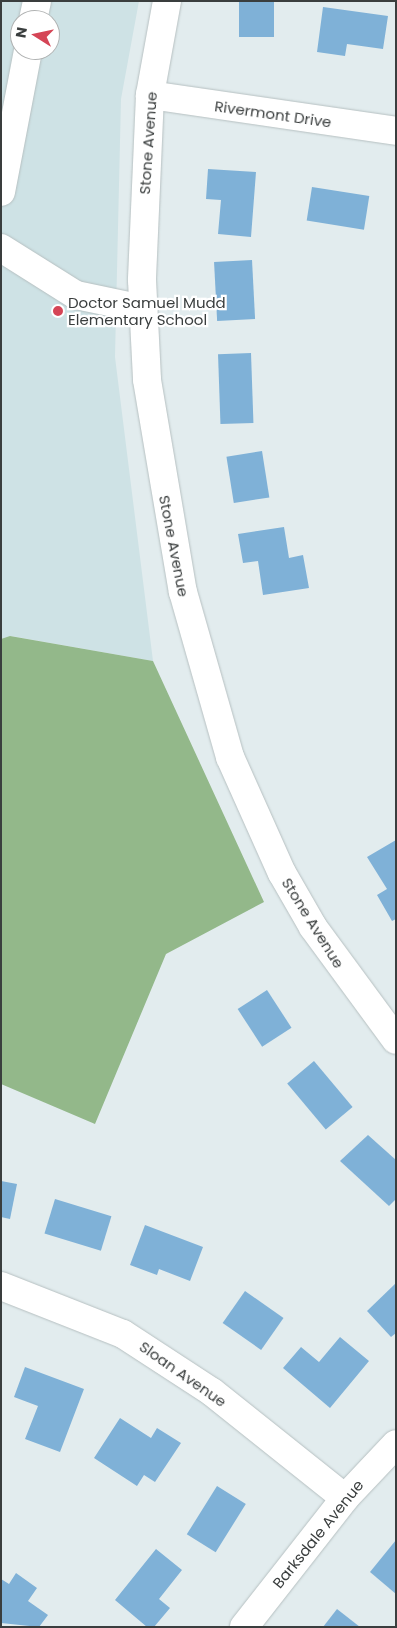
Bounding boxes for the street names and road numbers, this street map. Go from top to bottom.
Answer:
street label: Stone Avenue [135,91,161,195]
street label: Rivermont Drive [213,97,333,131]
street label: Stone Avenue [155,494,193,598]
street label: Stone Avenue [278,875,348,971]
street label: Sloan Avenue [136,1337,230,1411]
street label: Barksdale Avenue [269,1476,367,1592]

